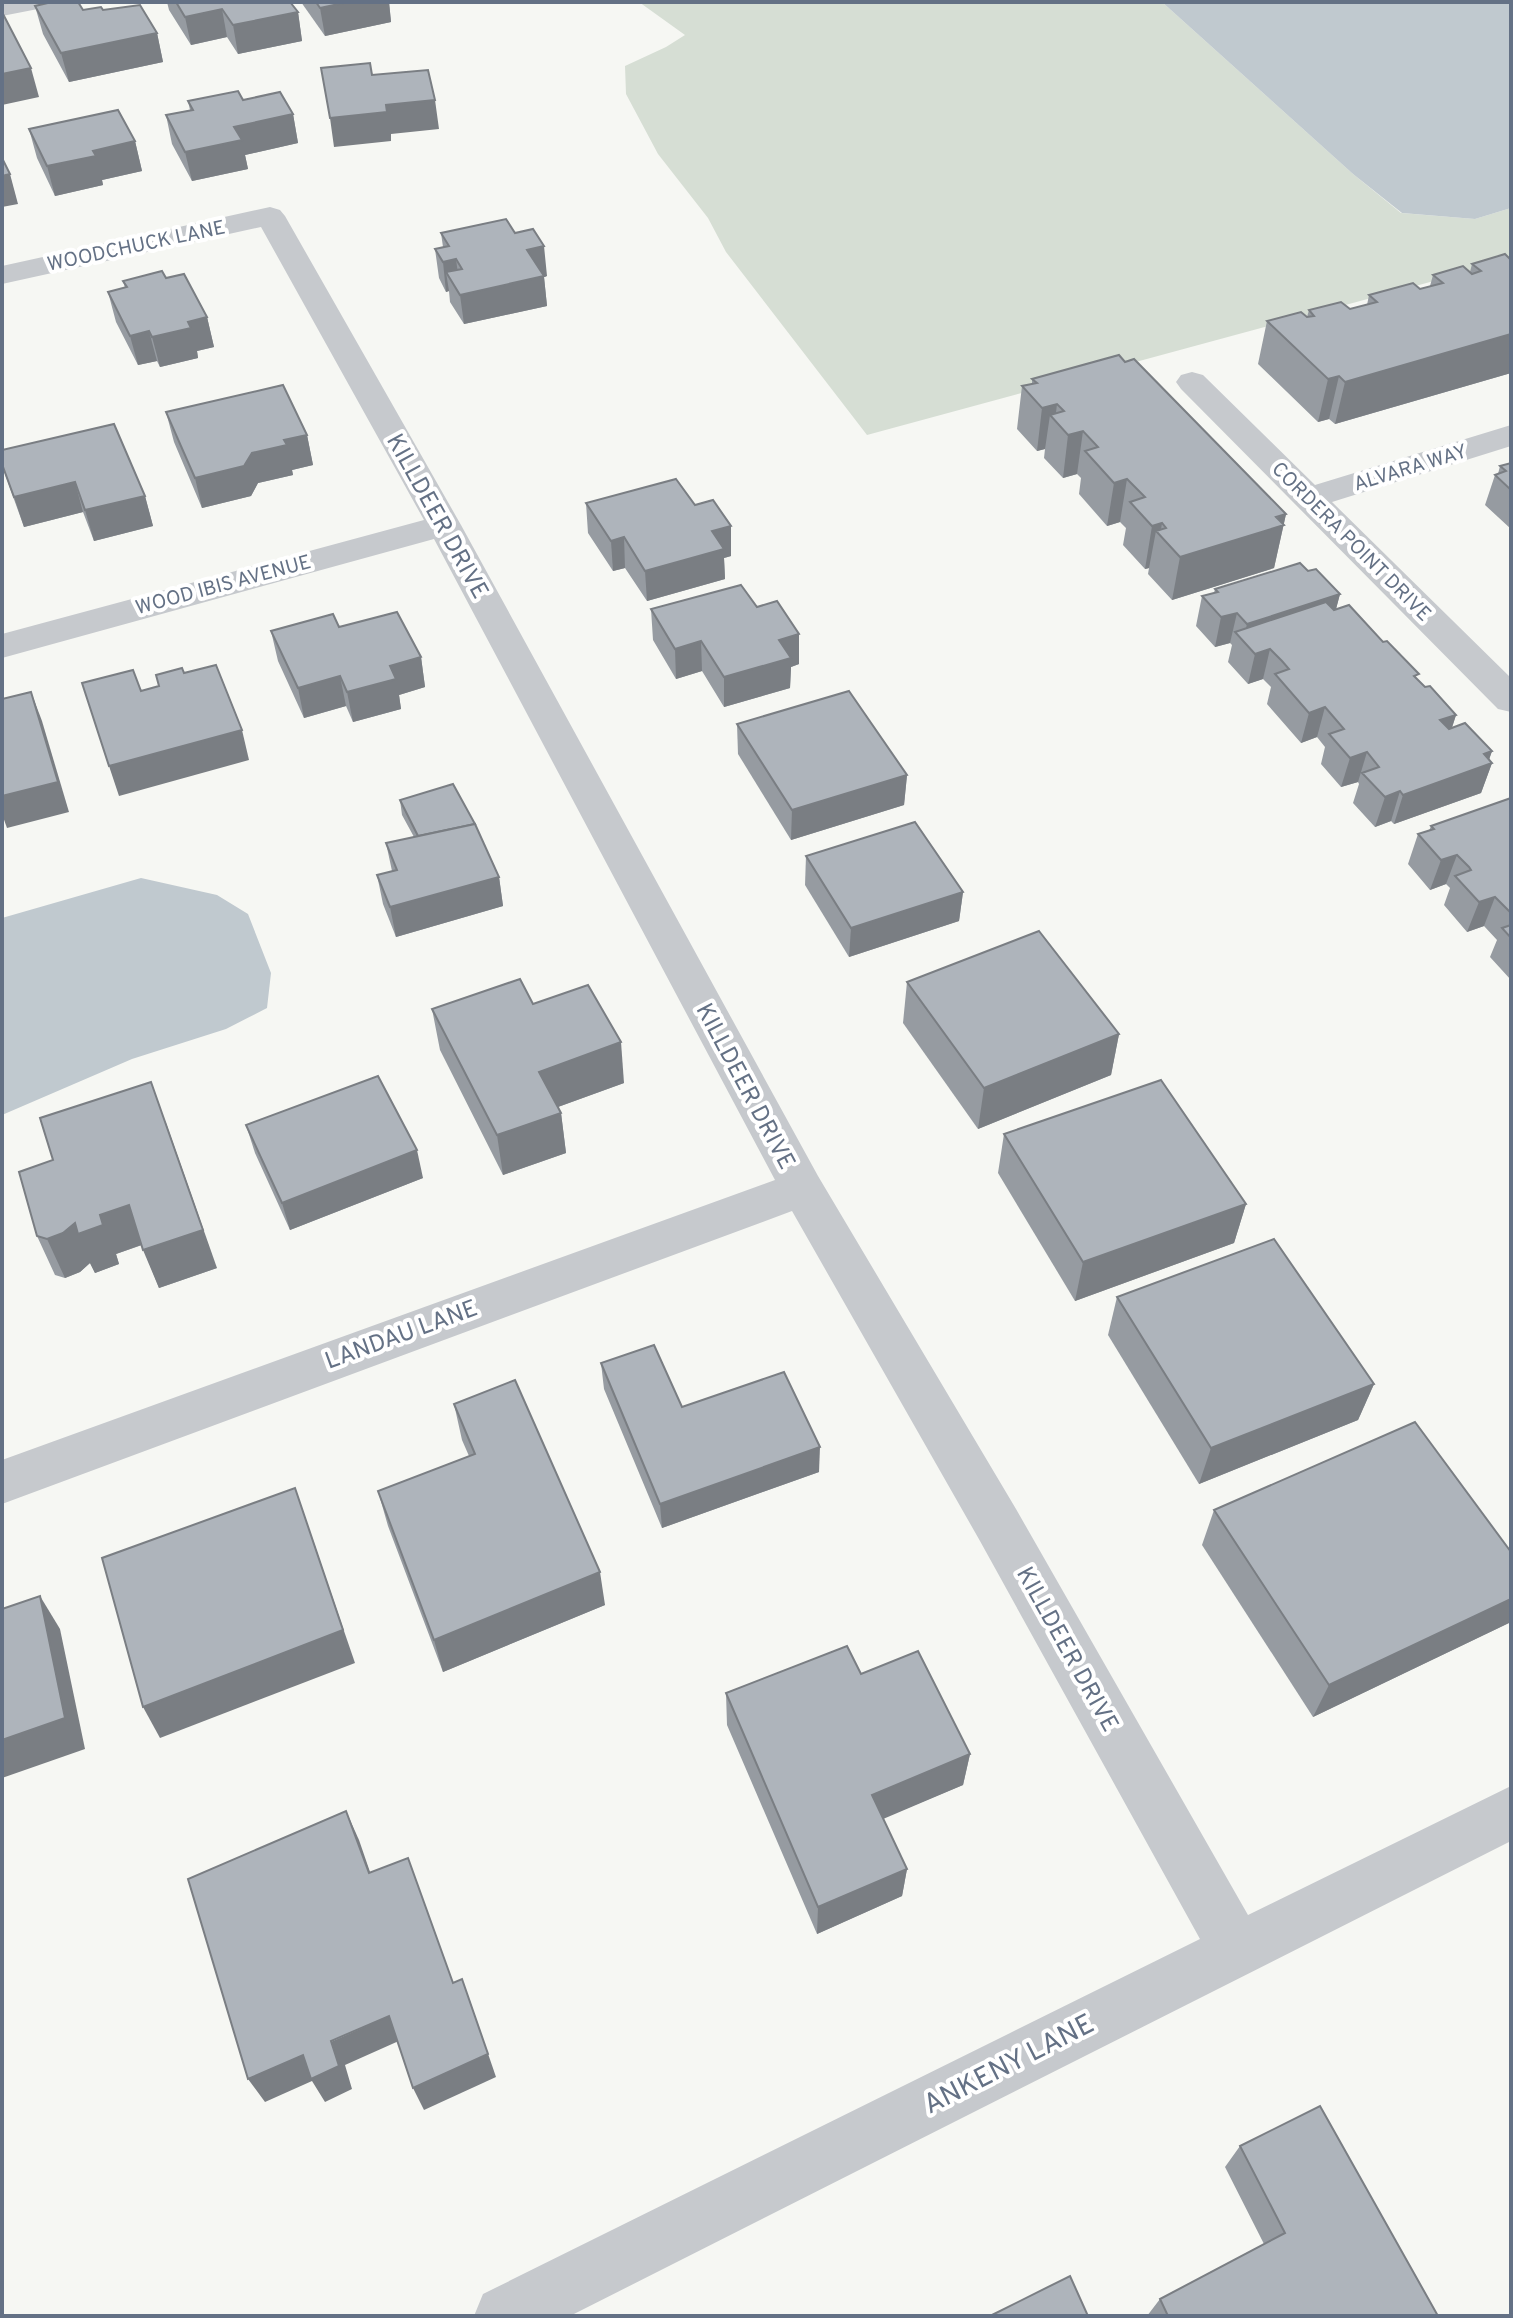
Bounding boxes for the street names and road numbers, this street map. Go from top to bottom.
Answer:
street label: WOODCHUCK LANE [45,215,228,279]
street label: KILLDEER DRIVE [378,429,494,605]
street label: ALVARA WAY [1351,439,1471,499]
street label: CORDERA POINT DRIVE [1265,457,1436,628]
street label: WOOD IBIS AVENUE [133,550,314,622]
street label: KILLDEER DRIVE [688,999,801,1175]
street label: LANDAU LANE [321,1294,482,1377]
street label: KILLDEER DRIVE [1008,1562,1124,1738]
street label: ANKENY LANE [918,2007,1101,2124]

